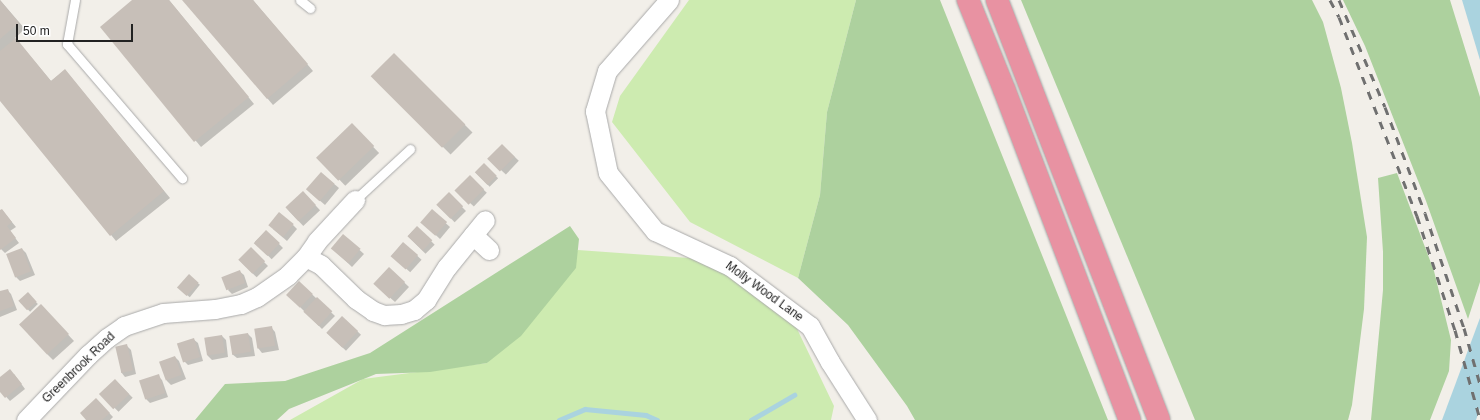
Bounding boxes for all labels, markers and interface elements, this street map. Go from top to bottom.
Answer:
scale bar [18,16,135,42]
text: 50 m [23,24,50,38]
street label: Molly Wood Lane [722,259,806,325]
street label: Greenbrook Road [40,330,118,406]

